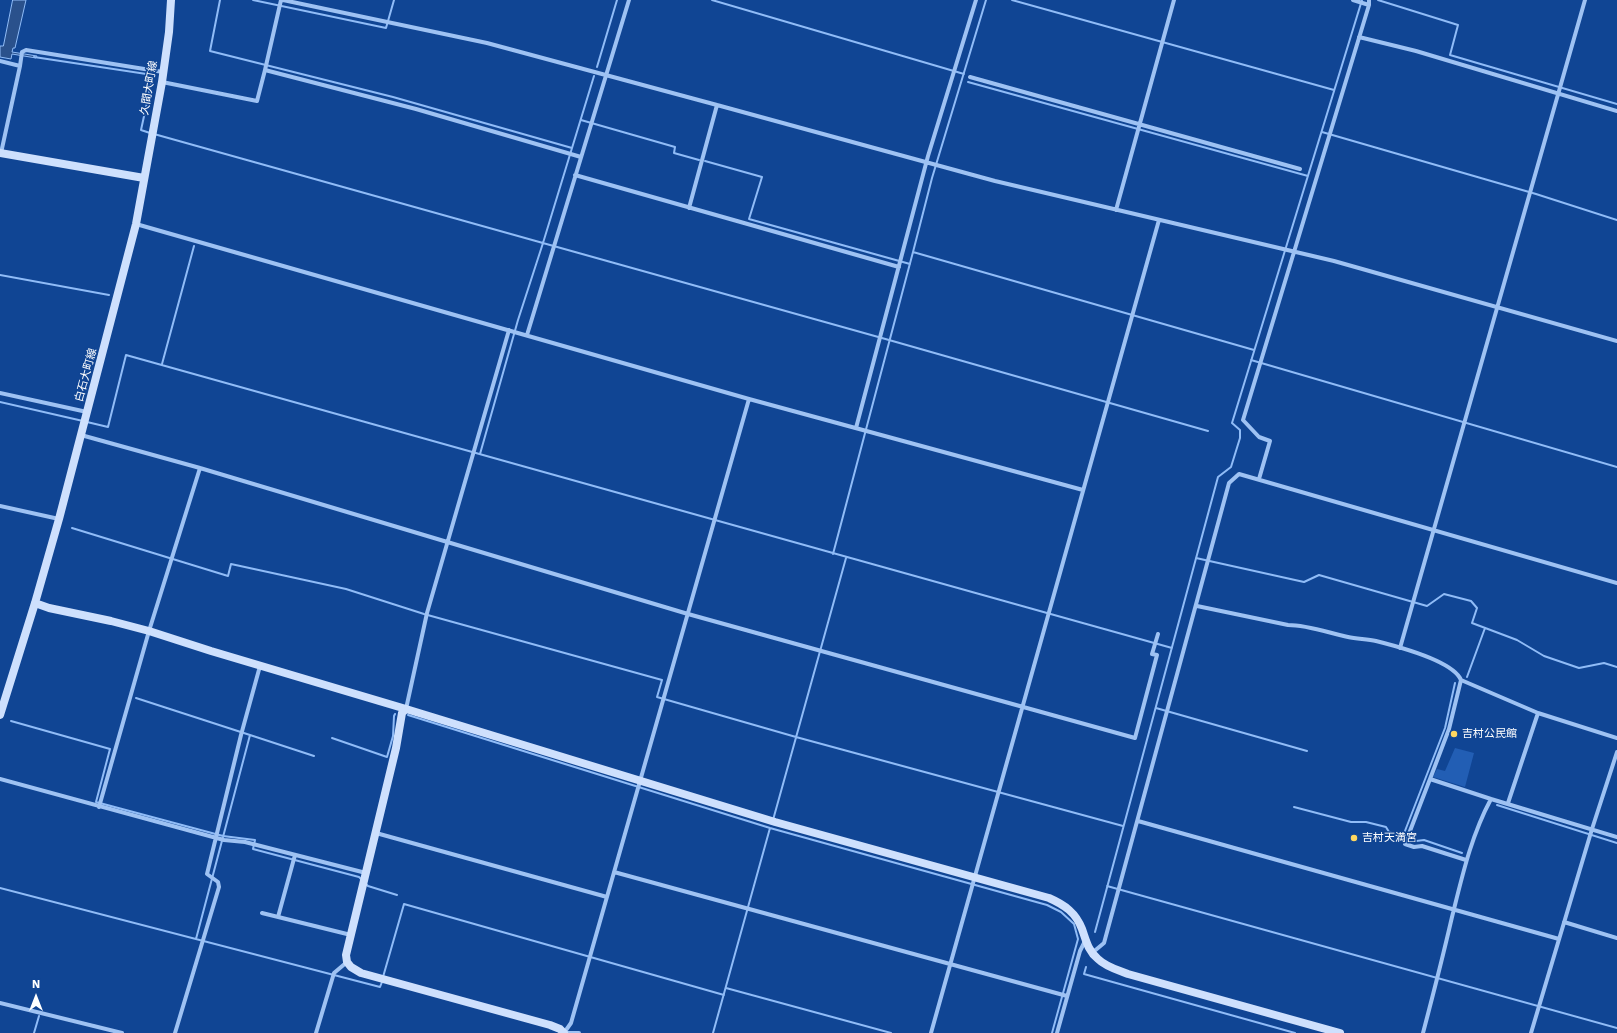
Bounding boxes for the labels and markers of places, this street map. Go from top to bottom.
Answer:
place label: 吉村公民館 [1462,727,1517,741]
marker: 吉村公民館 [1449,729,1459,739]
place label: 吉村天満宮 [1362,831,1417,845]
marker: 吉村天満宮 [1349,833,1359,843]

